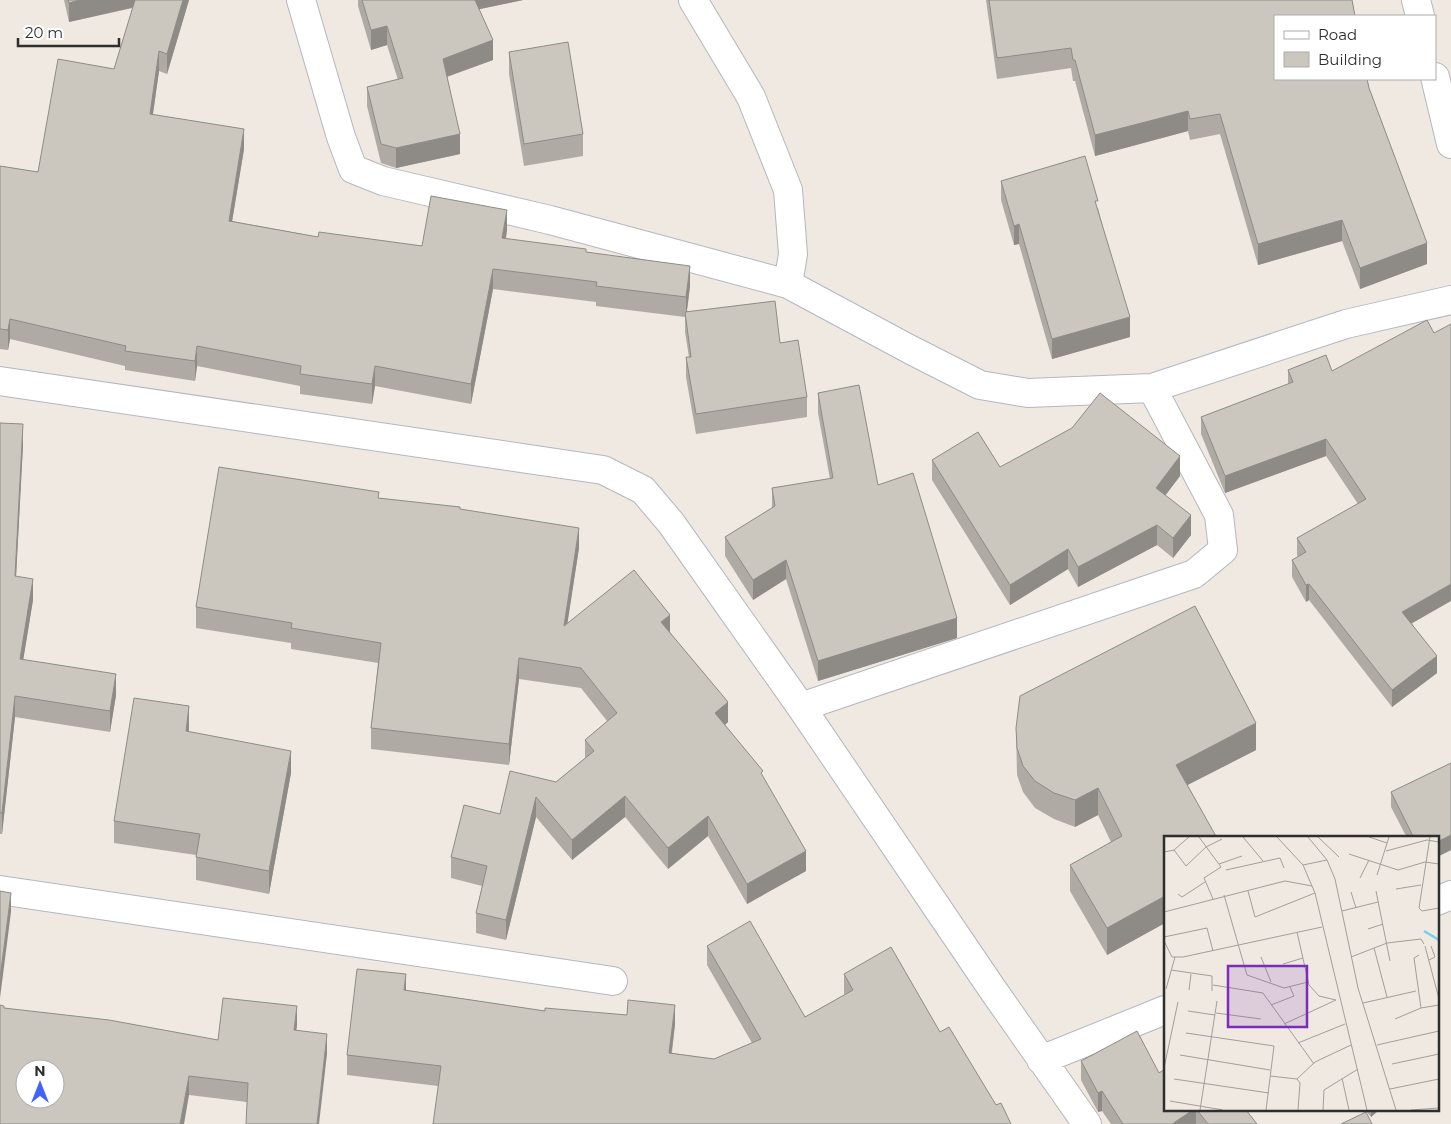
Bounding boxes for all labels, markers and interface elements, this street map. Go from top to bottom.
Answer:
scale bar [18,15,119,47]
legend [1274,15,1436,80]
text: 20 m [25,23,63,42]
text: Road [1318,25,1357,44]
text: Building [1318,50,1382,69]
inset map [1164,836,1438,1112]
north arrow [15,1059,65,1109]
text: N [34,1062,46,1080]

